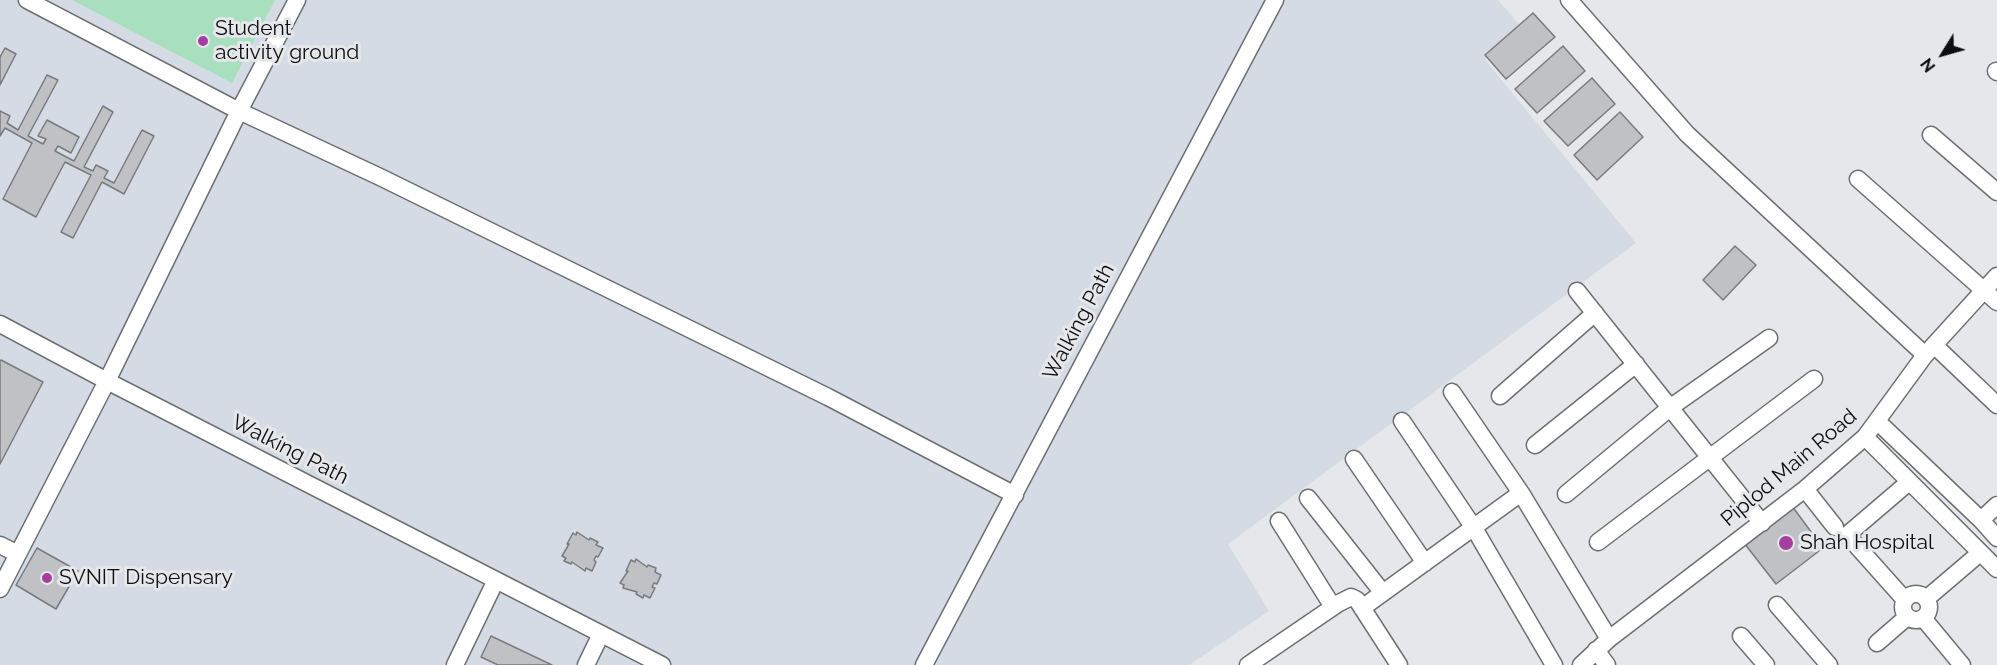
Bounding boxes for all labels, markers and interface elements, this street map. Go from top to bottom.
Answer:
place label: Student activity ground [215,16,359,66]
north arrow [1913,24,1973,84]
marker: Student activity ground [196,34,210,48]
text: N [1917,55,1939,76]
street label: Walking Path [1038,260,1120,384]
street label: Piplod Main Road [1716,404,1862,532]
street label: Walking Path [227,410,353,490]
place label: Shah Hospital [1800,530,1934,556]
marker: Shah Hospital [1777,534,1795,552]
place label: SVNIT Dispensary [59,565,233,591]
marker: SVNIT Dispensary [40,571,54,585]

